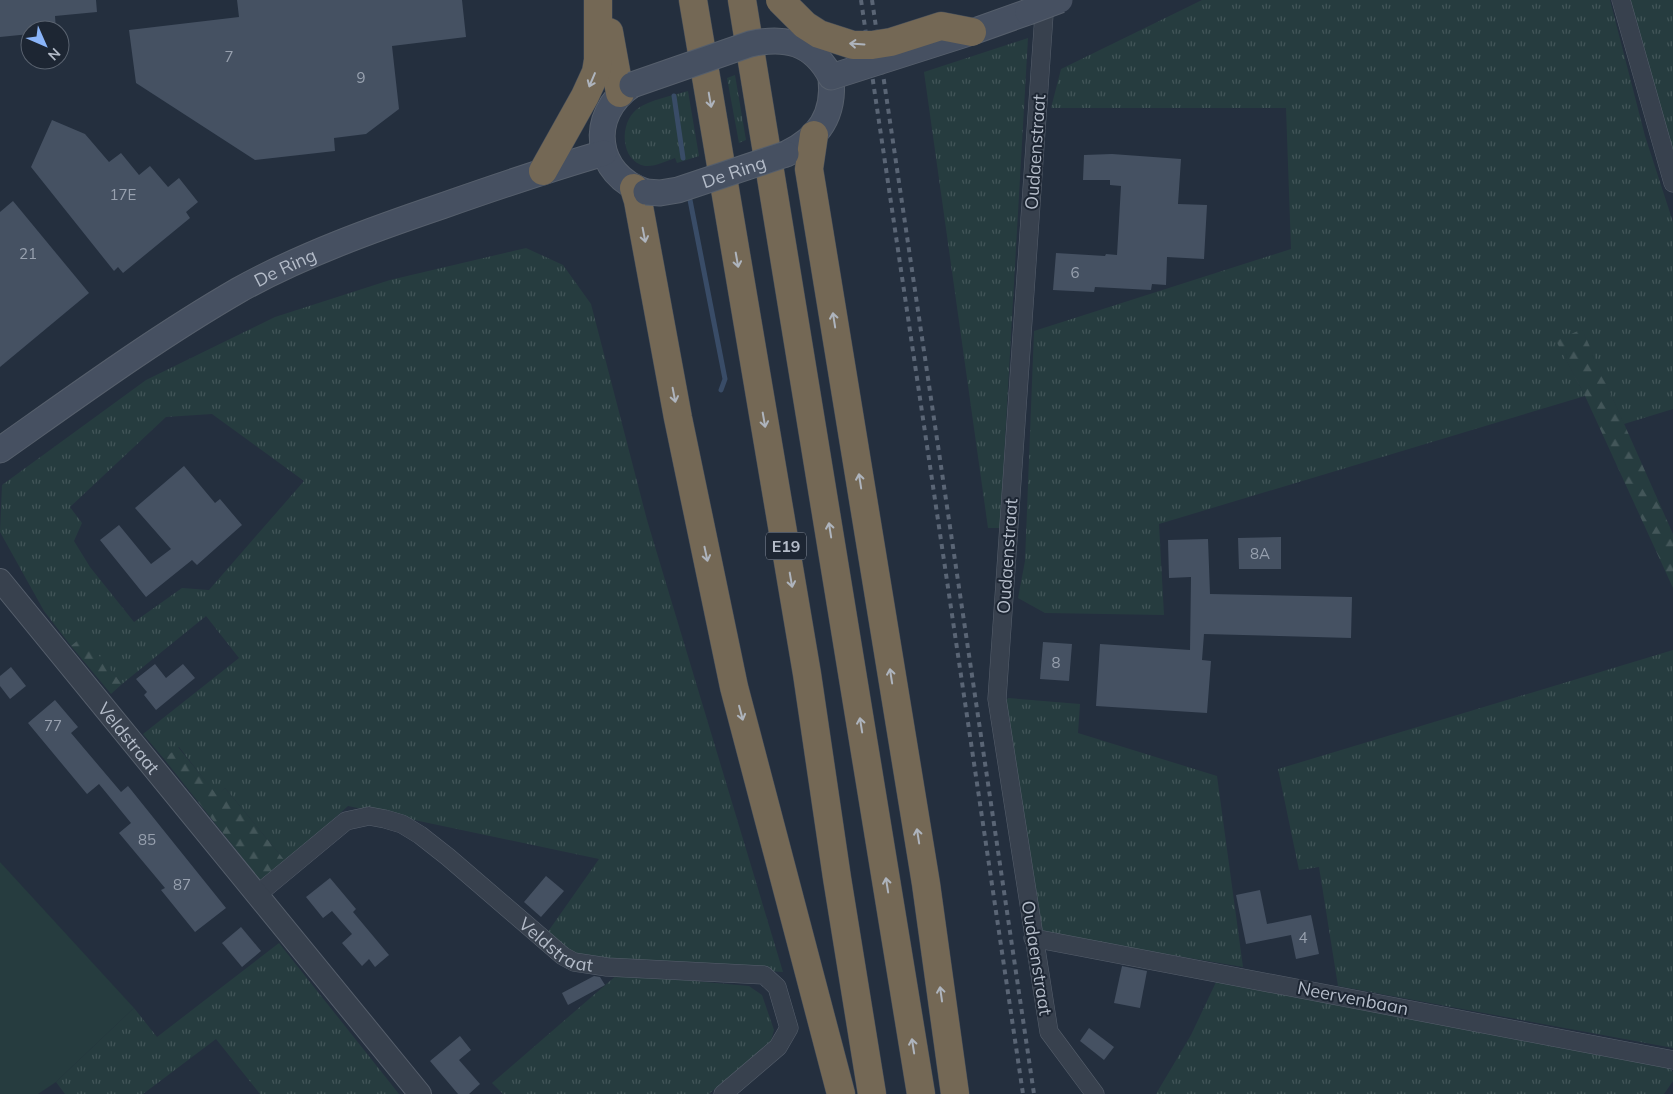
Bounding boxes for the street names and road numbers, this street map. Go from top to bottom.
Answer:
street label: Oudaenstraat [1019,93,1051,211]
street label: De Ring [699,150,769,193]
street label: De Ring [250,243,319,292]
street label: Oudaenstraat [991,497,1023,615]
road number: E19 [766,532,806,560]
street label: Veldstraat [93,697,165,779]
street label: Oudaenstraat [1017,899,1057,1017]
street label: Veldstraat [514,912,595,976]
street label: Neervenbaan [1295,976,1411,1020]

